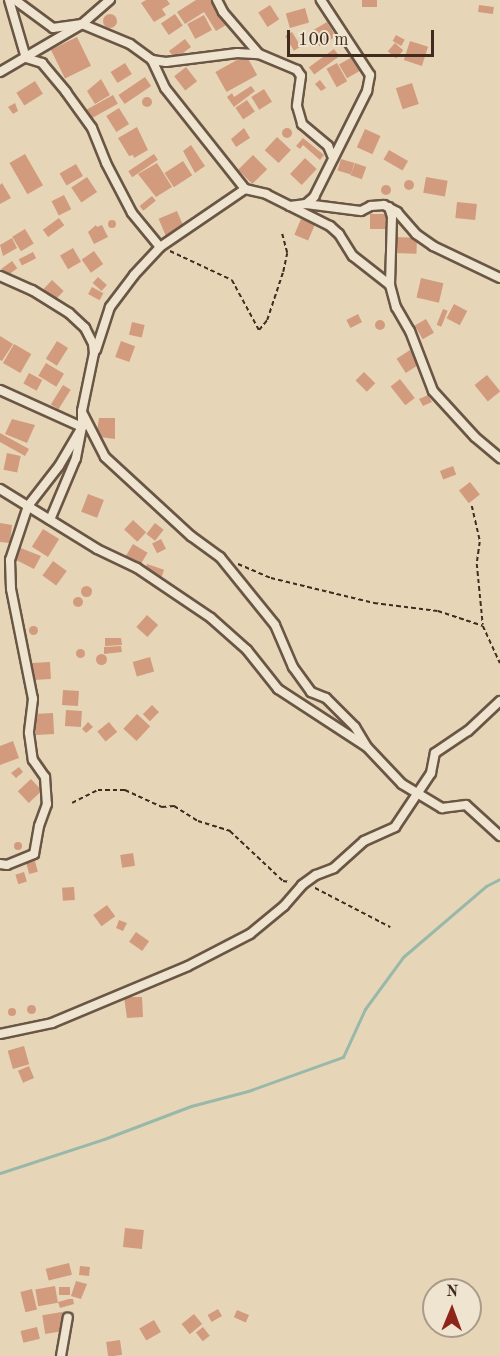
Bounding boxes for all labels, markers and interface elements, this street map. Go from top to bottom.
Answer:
scale bar [290,18,437,56]
text: 100 m [298,31,349,49]
north arrow [422,1278,482,1338]
text: N [446,1284,459,1300]

